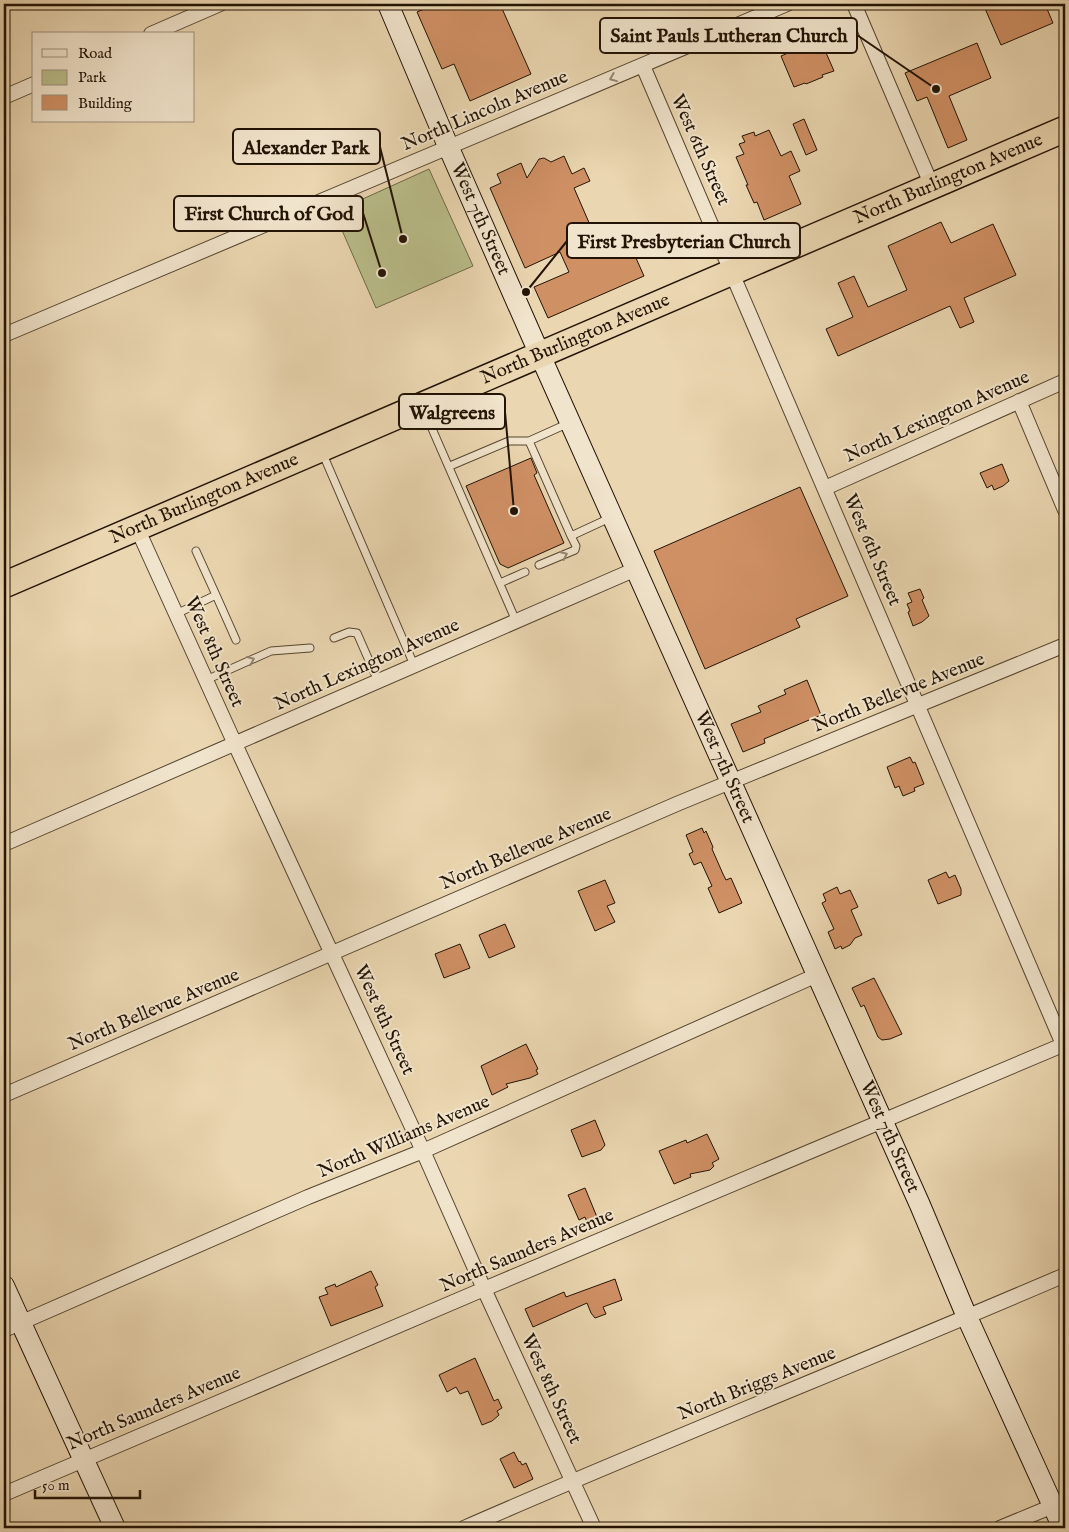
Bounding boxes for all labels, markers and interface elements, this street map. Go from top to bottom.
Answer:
callout: Saint Pauls Lutheran Church [600,18,857,53]
text: Saint Pauls Lutheran Church [610,24,848,49]
legend [32,32,195,122]
text: Road [78,44,113,63]
street label: North Lincoln Avenue [398,65,572,157]
text: Park [78,68,108,87]
one-way arrow [609,72,618,82]
street label: West 6th Street [665,91,735,210]
text: Building [78,94,133,113]
street label: North Burlington Avenue [850,128,1047,230]
callout: Alexander Park [233,129,380,164]
text: Alexander Park [242,136,371,161]
street label: West 7th Street [445,159,516,279]
callout: First Church of God [174,196,363,231]
text: First Church of God [184,202,355,227]
callout: First Presbyterian Church [567,223,800,258]
text: First Presbyterian Church [577,230,791,255]
street label: North Burlington Avenue [477,288,674,391]
street label: North Lexington Avenue [841,365,1033,469]
callout: Walgreens [399,394,505,429]
text: Walgreens [408,401,495,426]
street label: North Burlington Avenue [106,448,303,550]
street label: West 6th Street [838,490,907,610]
one-way arrow [559,550,568,561]
street label: West 8th Street [179,593,249,712]
street label: North Lexington Avenue [271,613,463,717]
street label: North Bellevue Avenue [809,647,989,738]
one-way arrow [246,656,255,667]
street label: West 7th Street [689,707,760,827]
street label: North Bellevue Avenue [437,802,615,896]
street label: West 8th Street [348,961,420,1079]
street label: North Bellevue Avenue [65,963,243,1057]
street label: West 7th Street [854,1077,925,1197]
street label: North Williams Avenue [314,1090,494,1184]
street label: North Saunders Avenue [436,1203,618,1298]
street label: West 8th Street [515,1330,587,1448]
street label: North Briggs Avenue [675,1341,840,1427]
street label: North Saunders Avenue [63,1361,245,1456]
scale bar [35,1467,140,1499]
text: 50 m [42,1476,70,1495]

